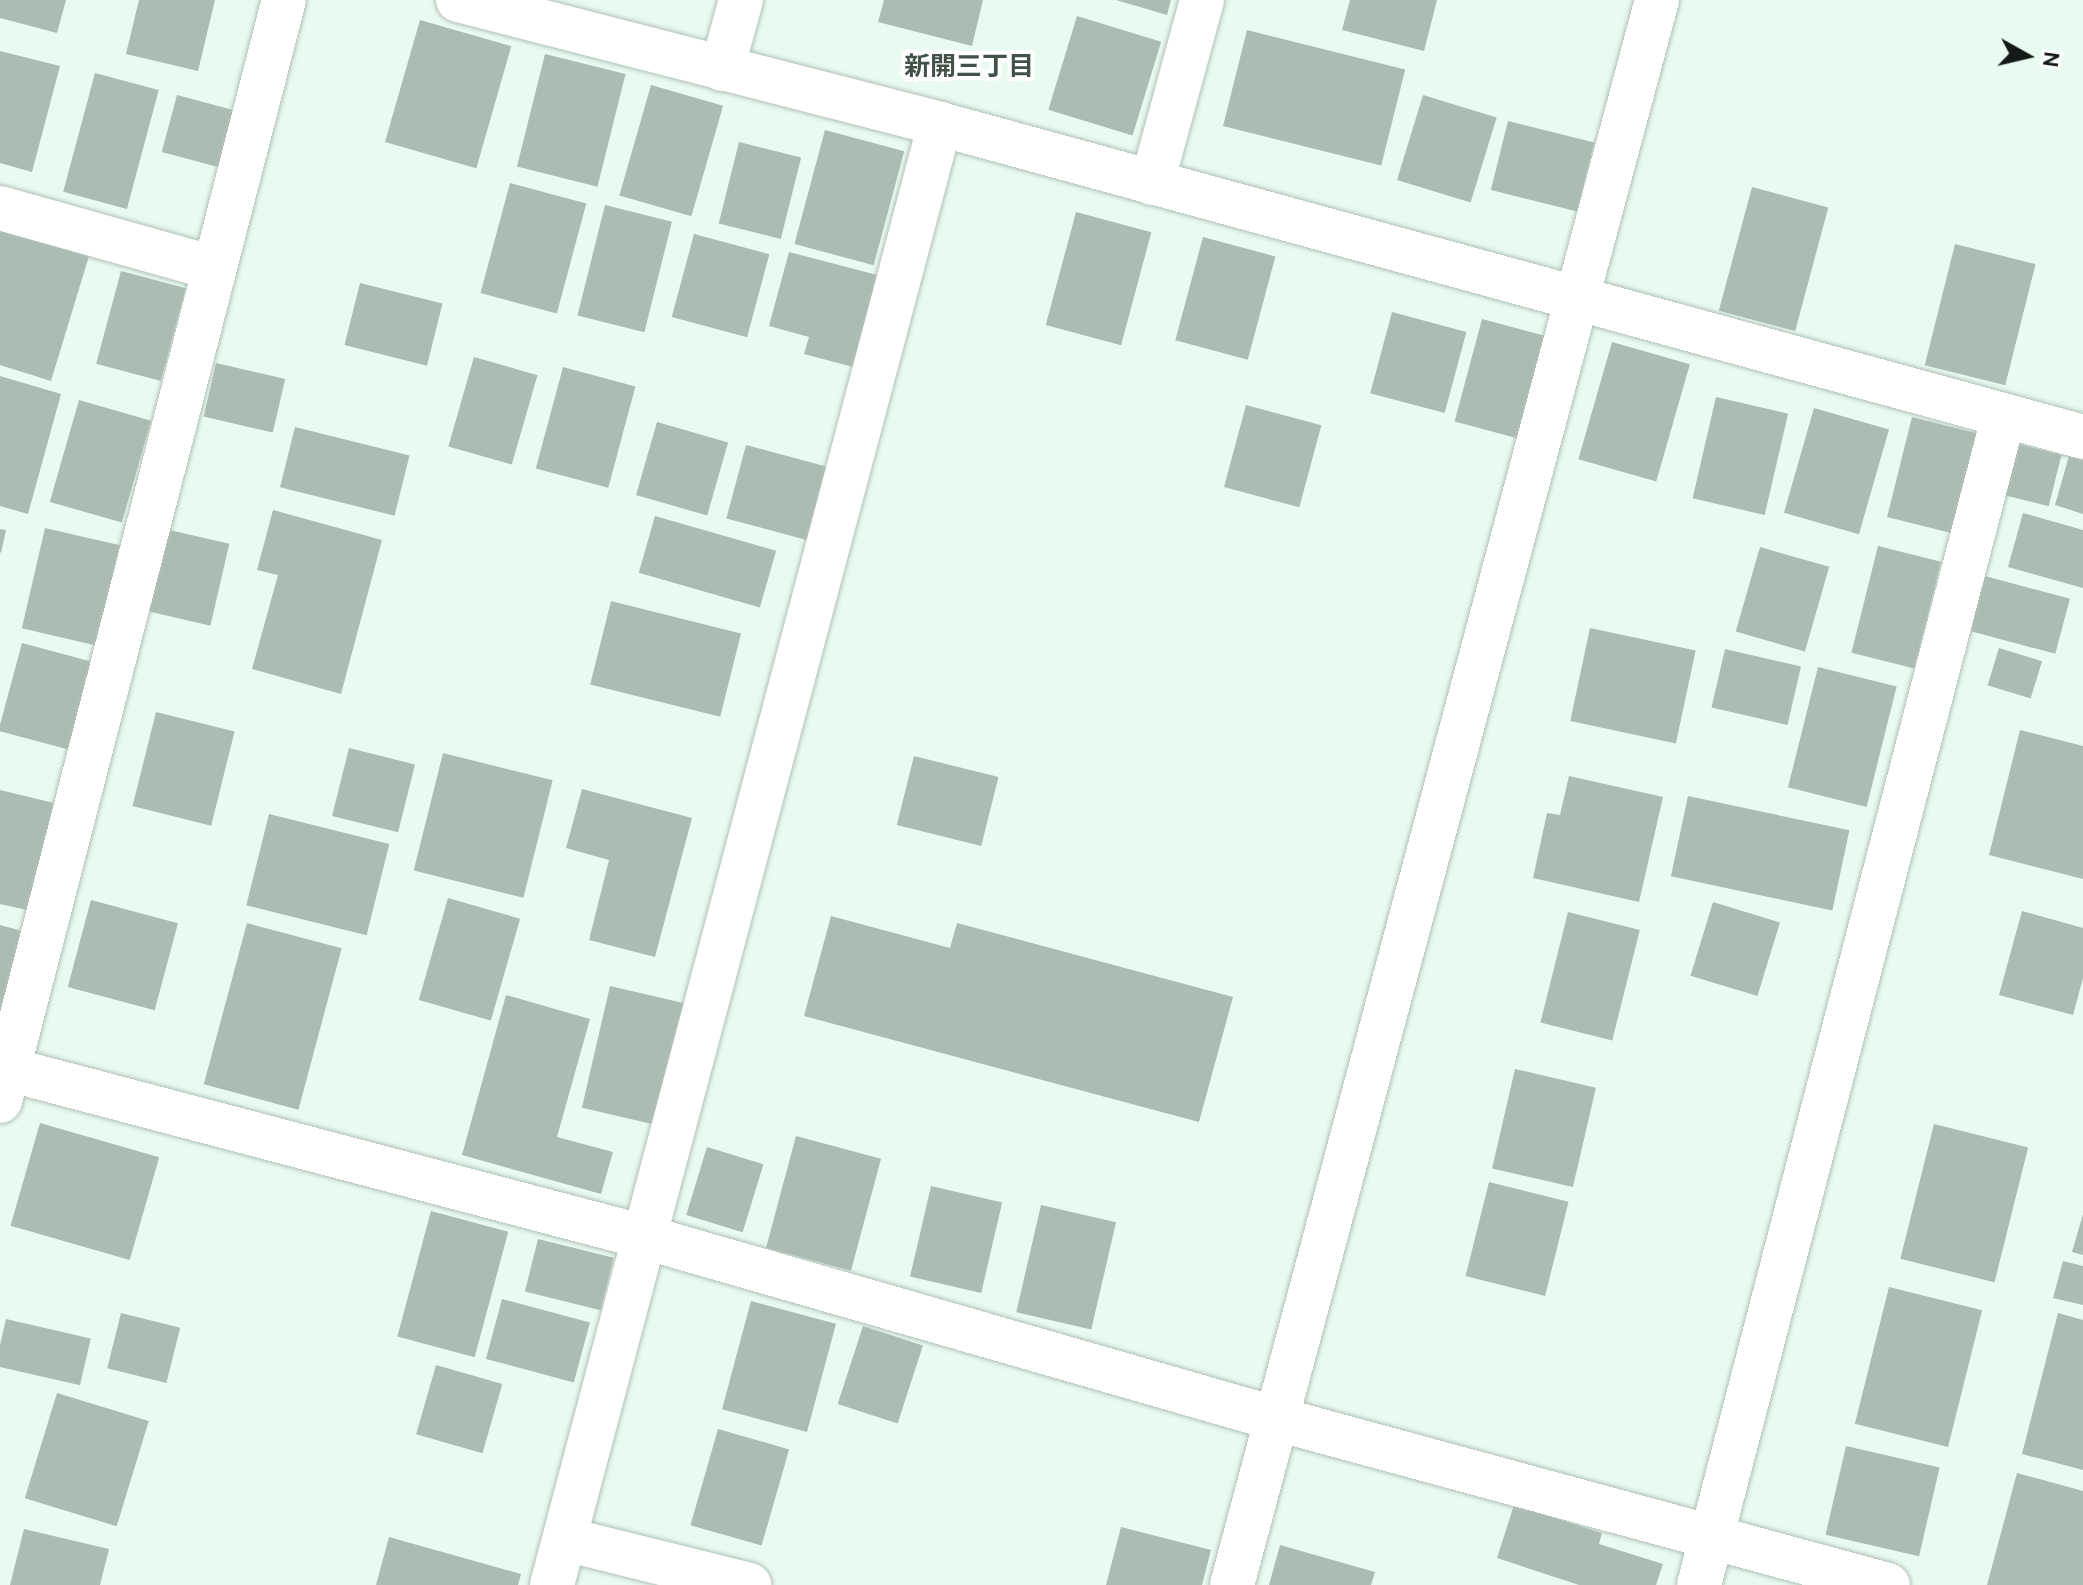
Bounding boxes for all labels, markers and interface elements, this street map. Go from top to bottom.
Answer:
north arrow [1987,16,2067,96]
text: N [2037,50,2066,69]
district label: 新開三丁目 [904,51,1034,83]

